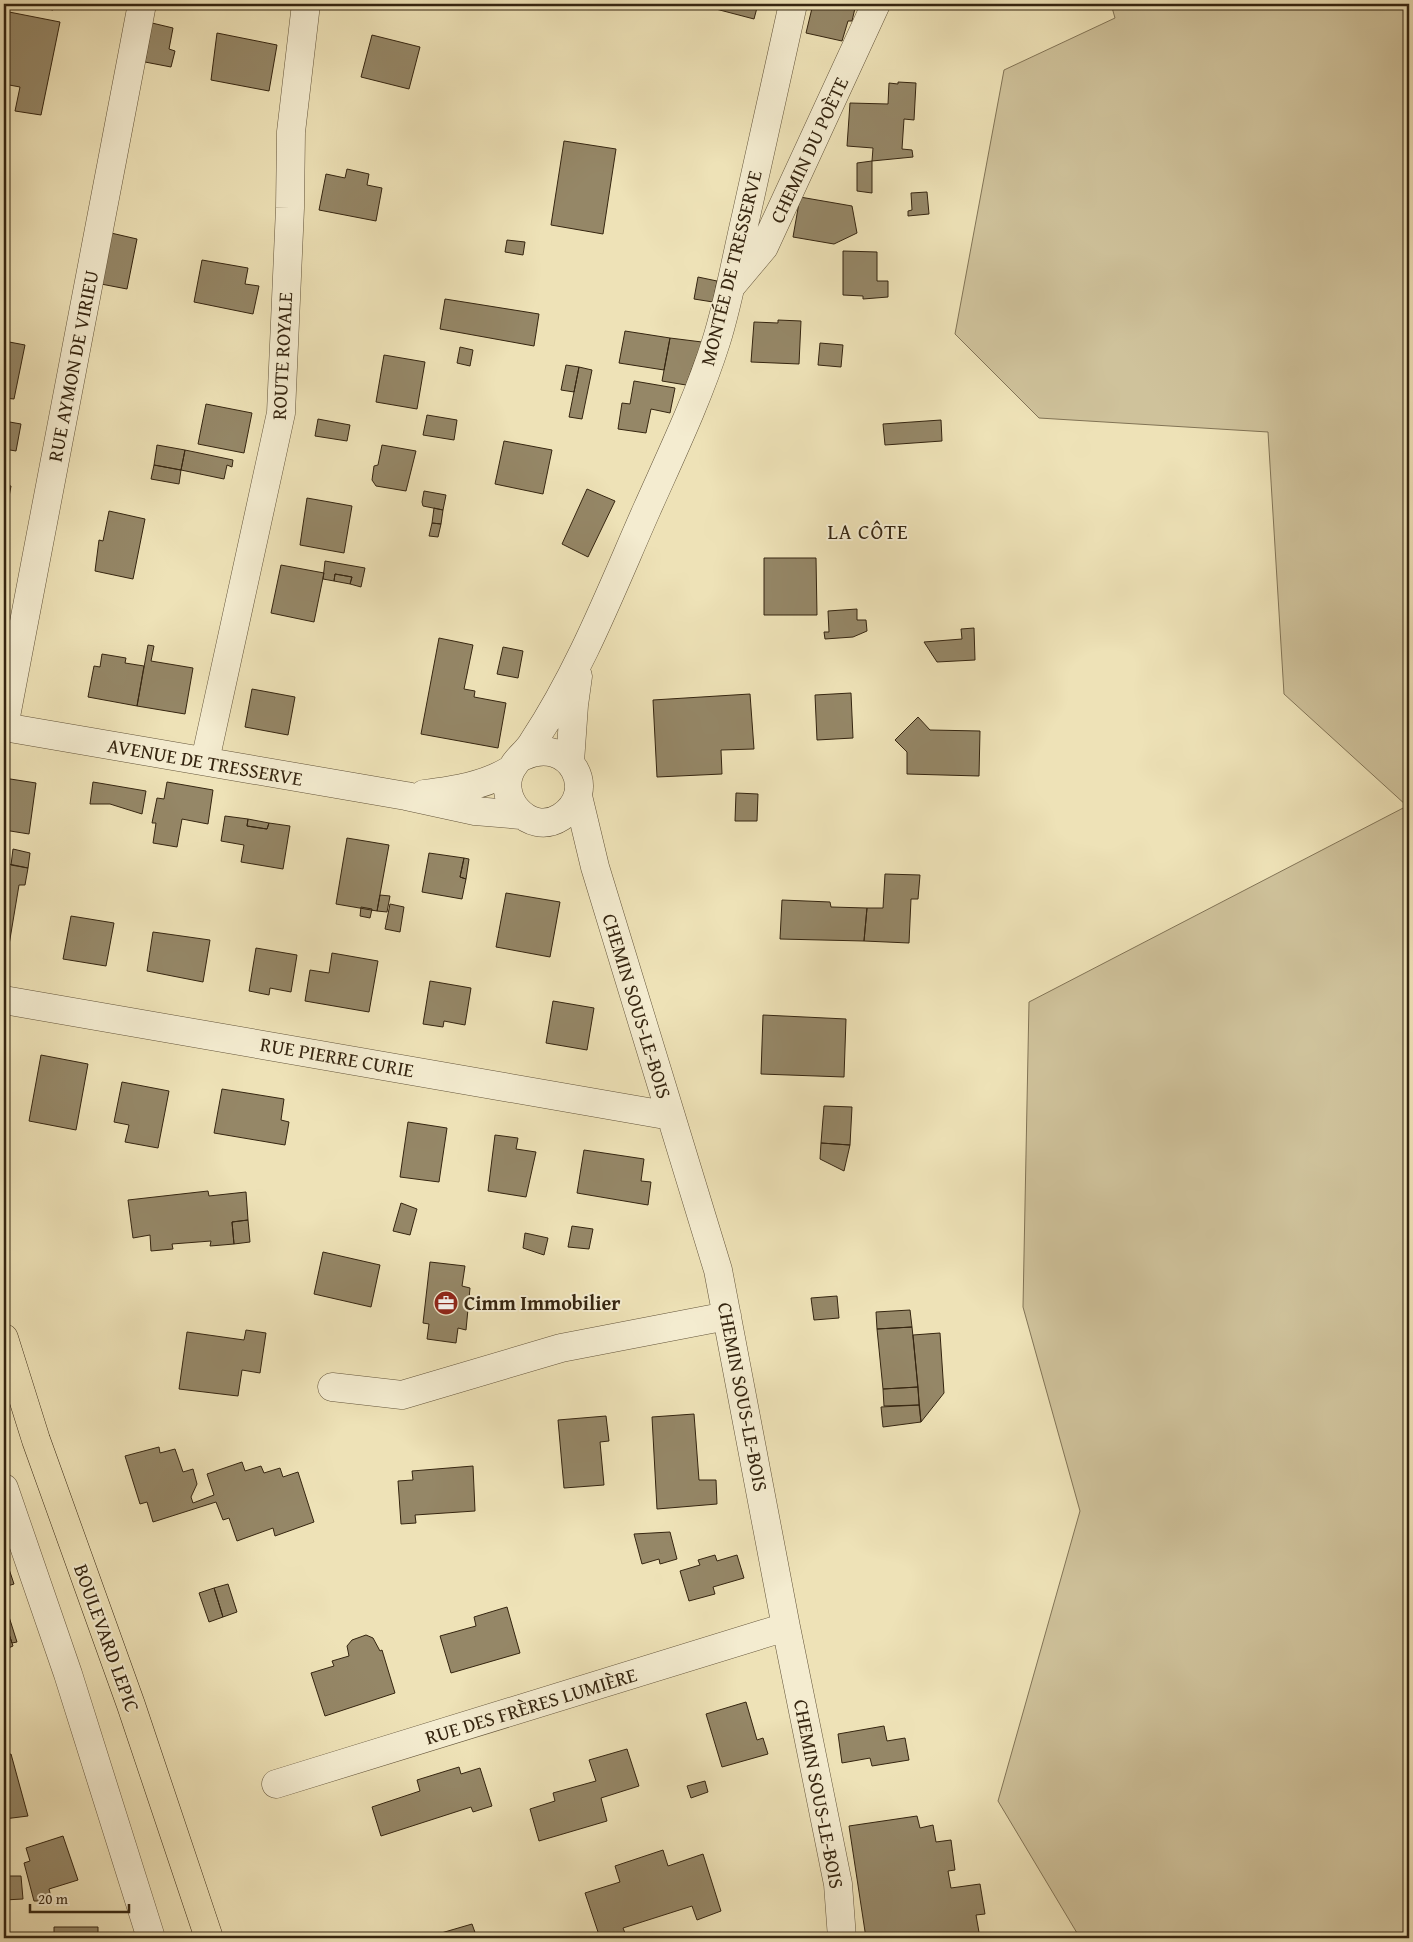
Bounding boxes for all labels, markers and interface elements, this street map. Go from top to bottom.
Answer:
street label: CHEMIN DU POÈTE [762,72,855,228]
street label: MONTÉE DE TRESSERVE [692,167,769,369]
street label: RUE AYMON DE VIRIEU [40,268,105,464]
street label: ROUTE ROYALE [264,291,299,421]
district label: LA CÔTE [827,516,909,547]
street label: AVENUE DE TRESSERVE [105,730,305,793]
street label: CHEMIN SOUS-LE-BOIS [596,910,679,1102]
street label: RUE PIERRE CURIE [258,1029,416,1084]
place label: Cimm Immobilier [464,1288,620,1317]
office icon: Cimm Immobilier [433,1290,459,1316]
street label: CHEMIN SOUS-LE-BOIS [711,1300,776,1494]
street label: BOULEVARD LEPIC [67,1560,148,1716]
street label: RUE DES FRÈRES LUMIÈRE [421,1659,640,1752]
street label: CHEMIN SOUS-LE-BOIS [787,1697,852,1891]
scale bar [30,1882,129,1914]
text: 20 m [38,1888,69,1909]

